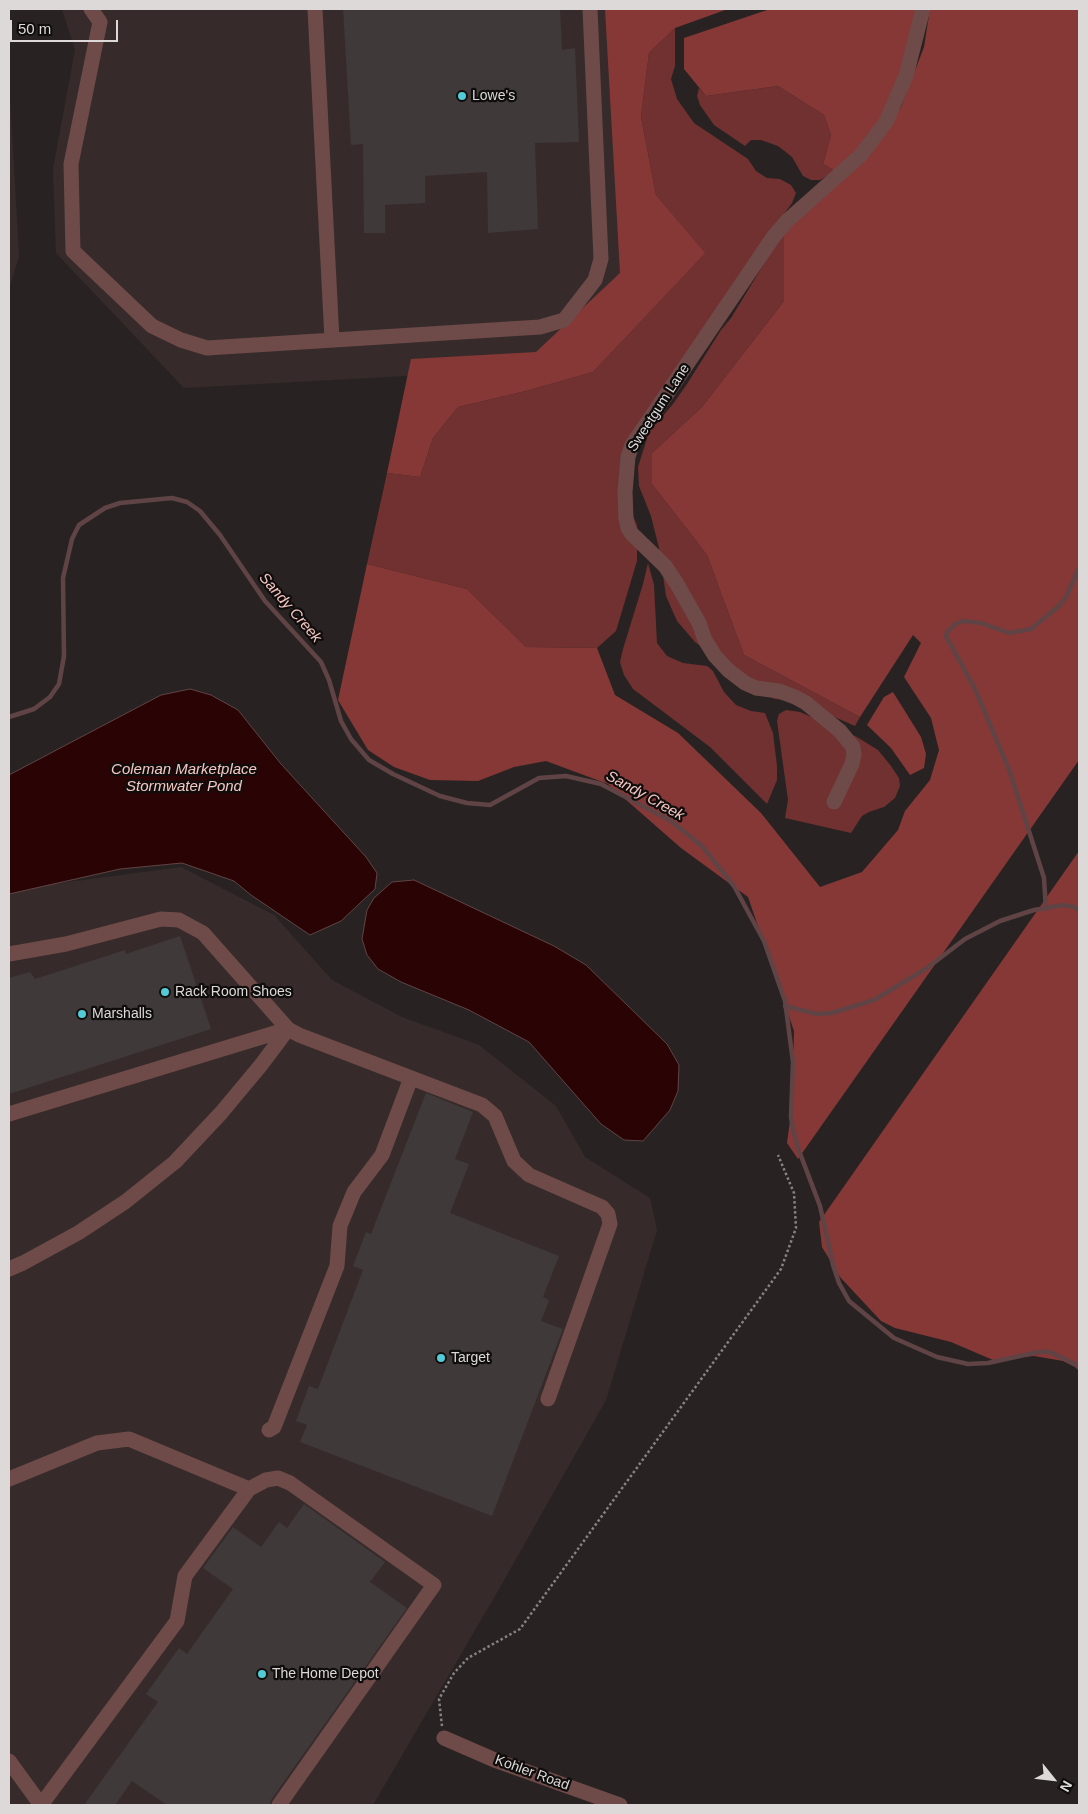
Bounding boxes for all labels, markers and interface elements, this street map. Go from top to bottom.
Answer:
scale bar [12,10,120,42]
text: 50 m [18,20,51,37]
place label: Lowe's [472,88,515,104]
marker: Lowe's [456,90,468,102]
street label: Sweetgum Lane [624,361,694,455]
water label: Sandy Creek [255,569,325,647]
water label: Coleman Marketplace Stormwater Pond [111,761,257,796]
water label: Sandy Creek [603,767,687,825]
place label: Rack Room Shoes [175,984,292,1000]
marker: Rack Room Shoes [159,986,171,998]
place label: Marshalls [92,1006,152,1022]
marker: Marshalls [76,1008,88,1020]
place label: Target [451,1350,490,1366]
marker: Target [435,1352,447,1364]
place label: The Home Depot [272,1666,379,1682]
marker: The Home Depot [256,1668,268,1680]
street label: Kohler Road [493,1752,571,1794]
north arrow [1028,1754,1078,1804]
text: N [1057,1778,1076,1795]

